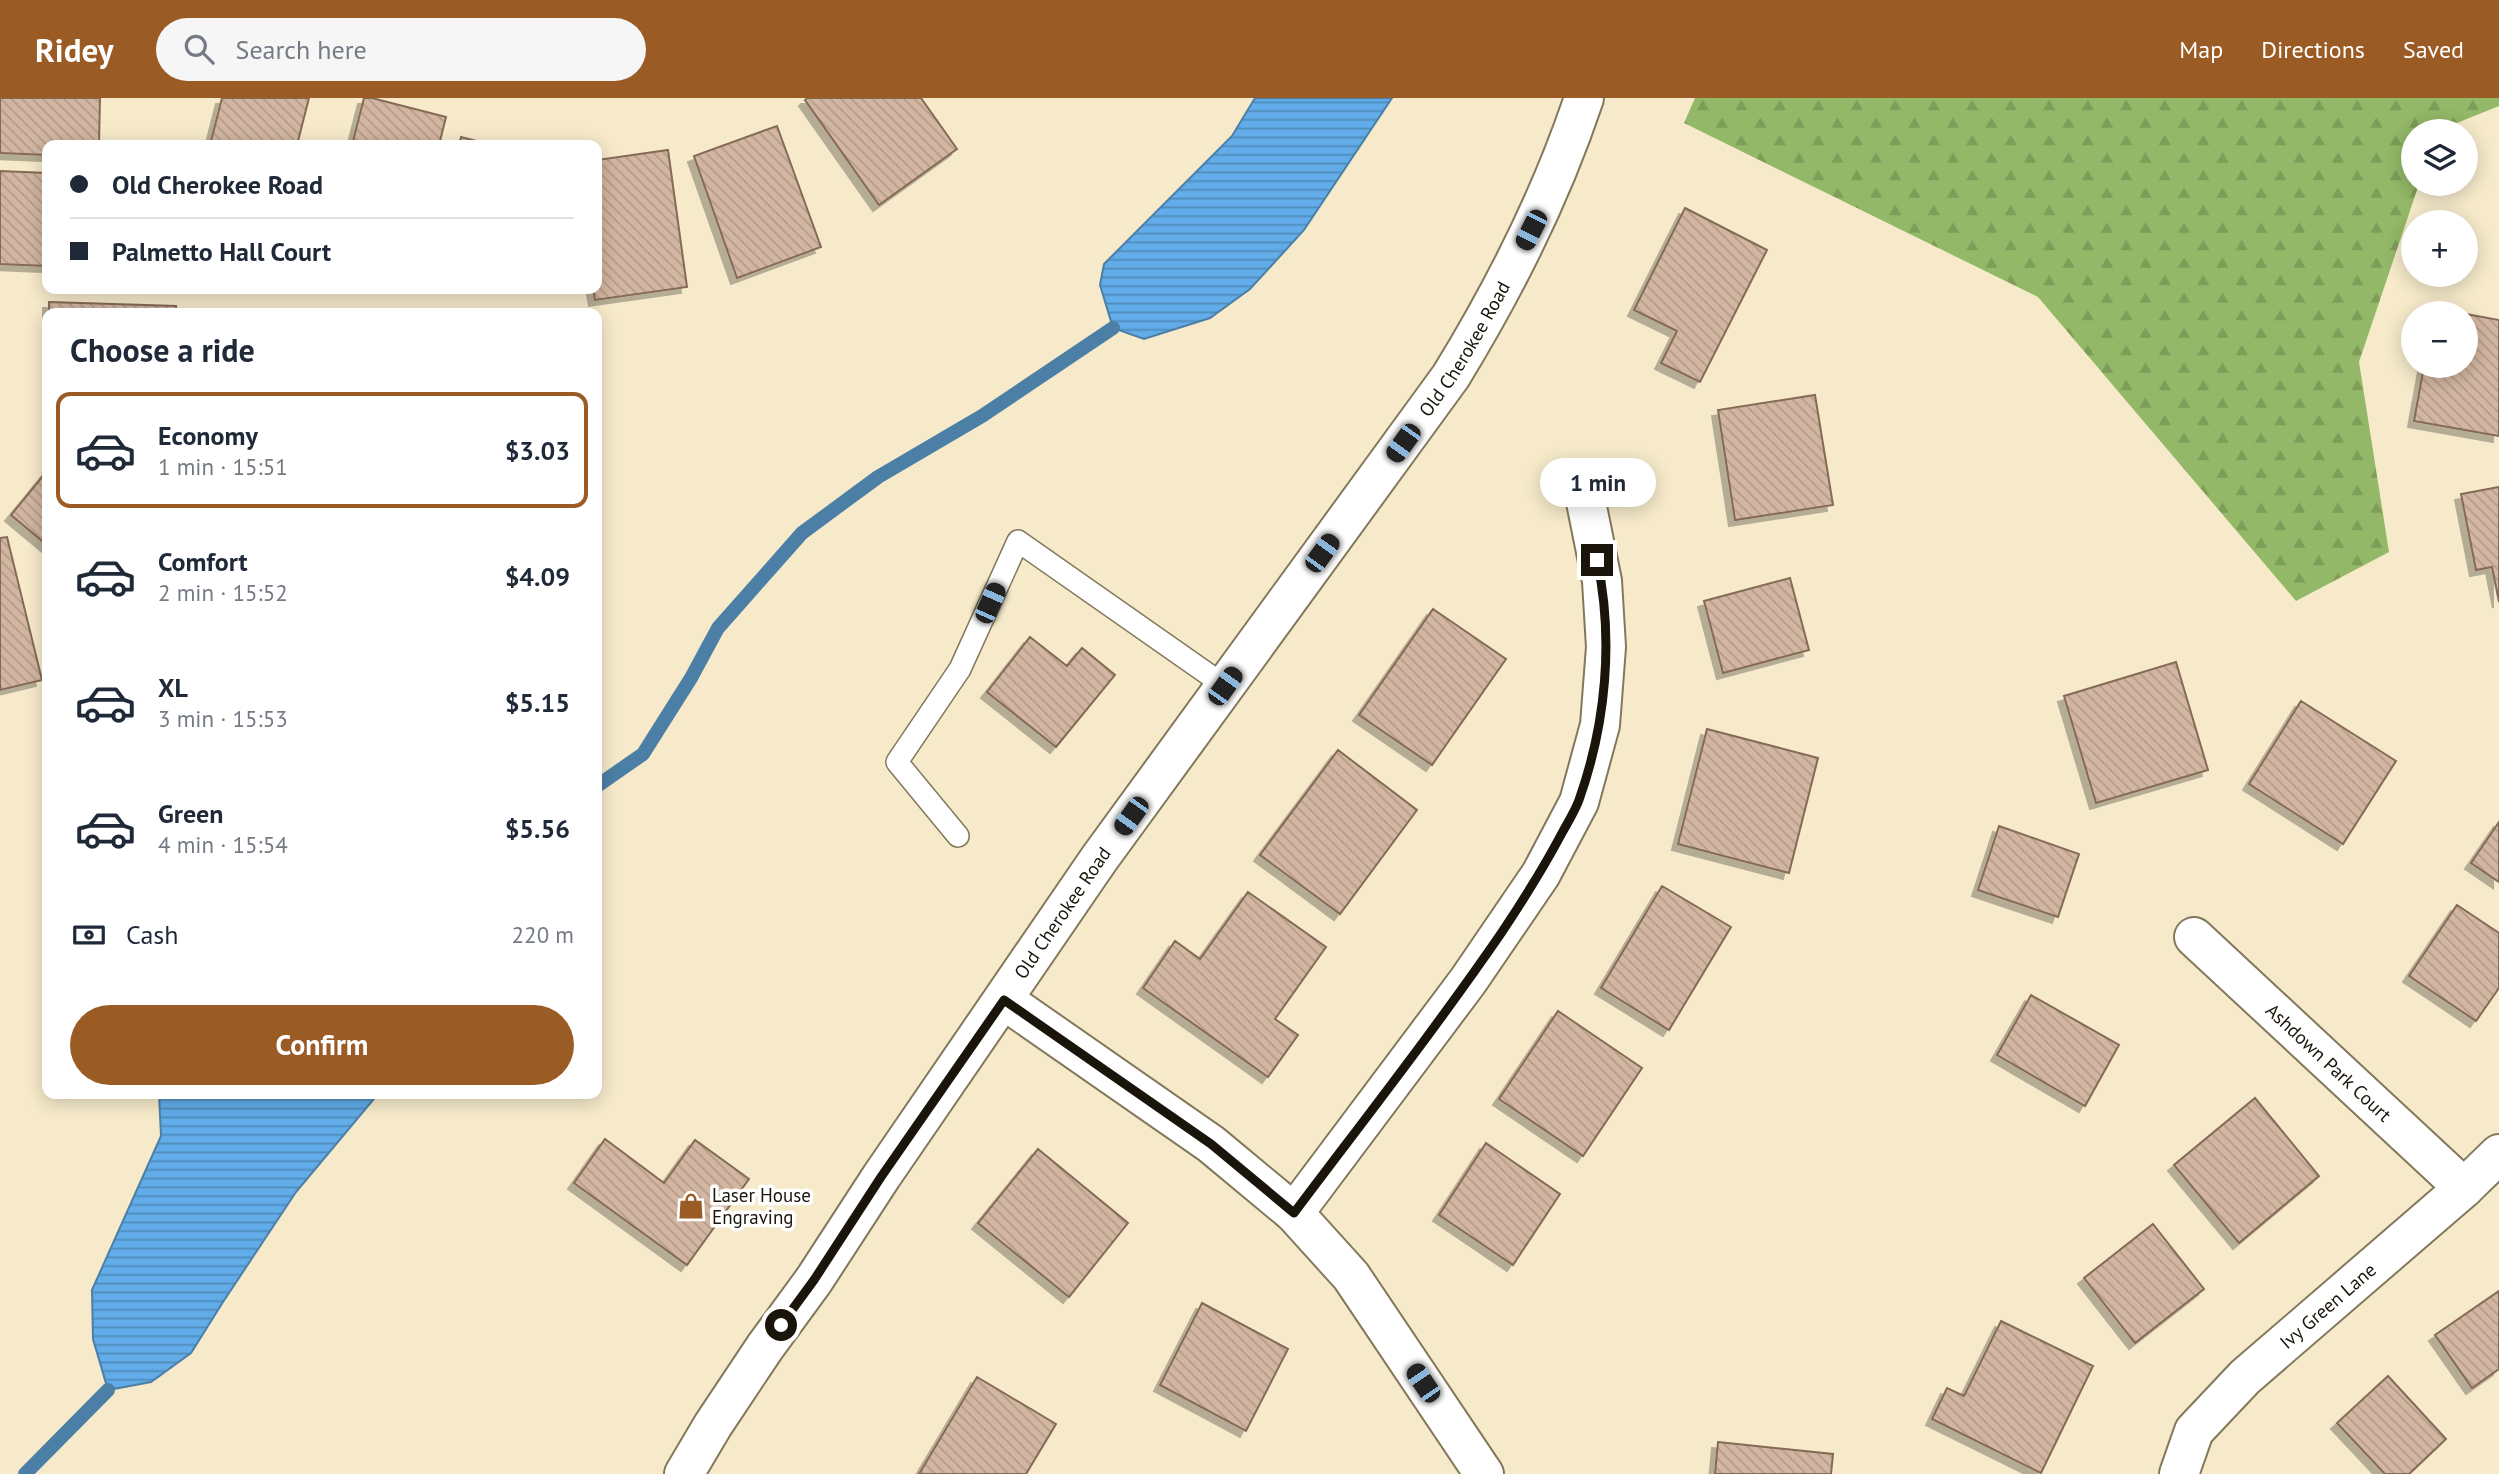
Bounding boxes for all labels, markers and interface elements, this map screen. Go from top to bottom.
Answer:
search box [156,18,646,81]
text: Ridey [35,28,114,71]
icon: search [180,30,218,68]
text: Search here [236,33,367,66]
text: Map [2179,34,2223,65]
text: Directions [2261,34,2365,65]
text: Saved [2403,34,2464,65]
map controls [2401,119,2478,378]
button: layers [2401,119,2478,196]
text: Old Cherokee Road [112,168,323,201]
car [1513,207,1550,253]
button: + [2401,210,2478,287]
text: Palmetto Hall Court [112,235,331,268]
street label: Old Cherokee Road [1414,277,1515,421]
button: − [2401,301,2478,378]
text: Choose a ride [70,329,255,371]
icon: car [74,419,137,482]
text: Economy [158,419,258,452]
car [1383,420,1424,466]
text: $3.03 [505,434,570,467]
text: 1 min · 15:51 [158,452,288,481]
callout: 1 min [1539,458,1655,508]
text: 1 min [1570,468,1626,497]
car [1302,530,1343,576]
route end [1581,544,1613,576]
icon: car [74,545,137,608]
text: Comfort [158,545,248,578]
text: $4.09 [505,560,570,593]
text: 2 min · 15:52 [158,578,288,607]
car [972,580,1009,626]
car [1205,663,1246,709]
icon: car [74,671,137,734]
text: XL [158,671,188,704]
text: $5.15 [505,686,570,719]
text: 3 min · 15:53 [158,704,288,733]
car [1111,793,1152,839]
icon: car [74,797,137,860]
text: Green [158,797,223,830]
text: $5.56 [505,812,570,845]
text: 4 min · 15:54 [158,830,288,859]
street label: Old Cherokee Road [1009,842,1116,983]
icon: cash [70,916,108,954]
text: Cash [126,918,178,951]
text: 220 m [512,920,574,949]
street label: Ashdown Park Court [2261,998,2397,1127]
button: Confirm [70,1005,574,1085]
place label: Laser House Engraving [712,1183,811,1229]
shop icon: Laser House Engraving [676,1191,706,1221]
street label: Ivy Green Lane [2274,1257,2381,1354]
route start [765,1309,797,1341]
car [1403,1360,1444,1406]

